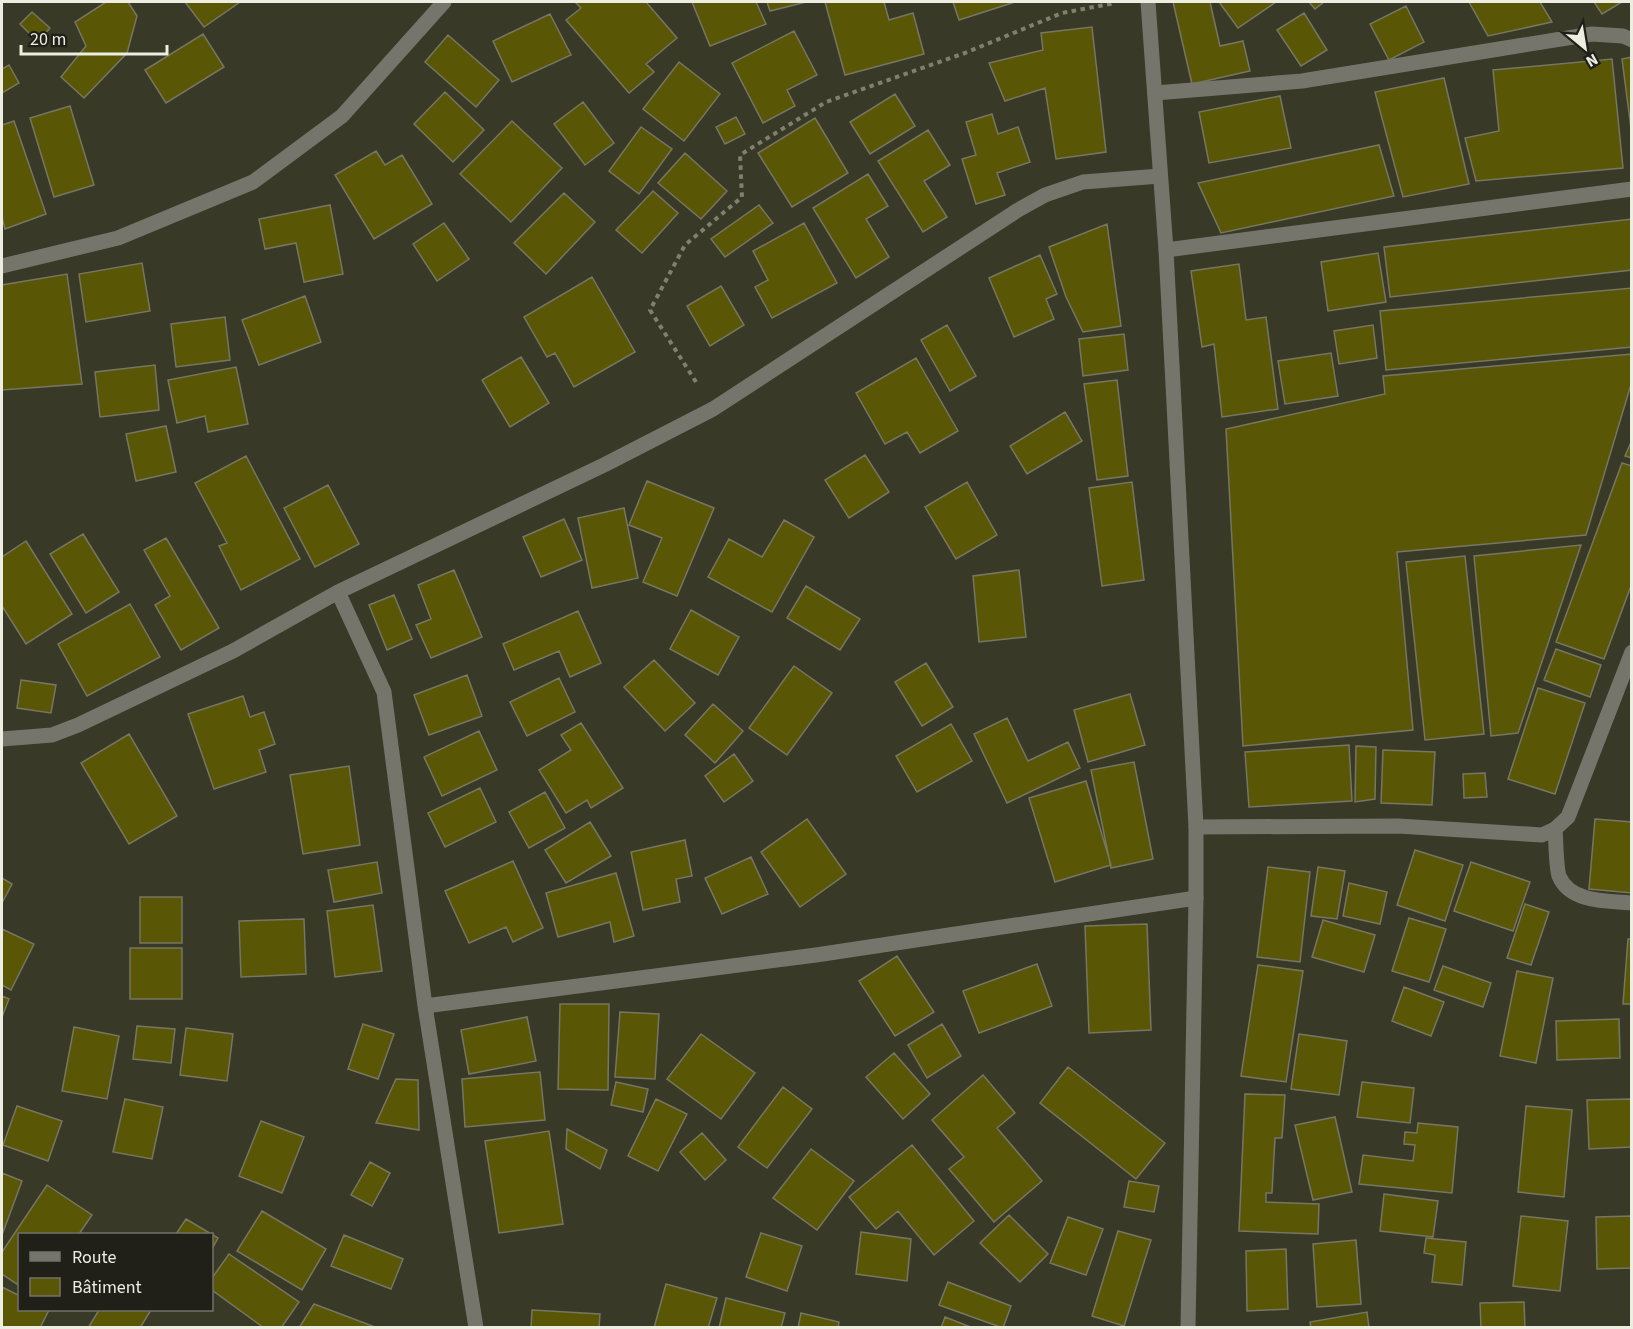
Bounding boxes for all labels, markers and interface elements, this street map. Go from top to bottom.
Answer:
scale bar [21,18,166,56]
north arrow [1555,18,1615,78]
text: 20 m [30,27,66,52]
text: N [1582,48,1602,72]
legend [18,1233,213,1311]
text: Route [72,1245,116,1270]
text: Bâtiment [72,1275,142,1300]

